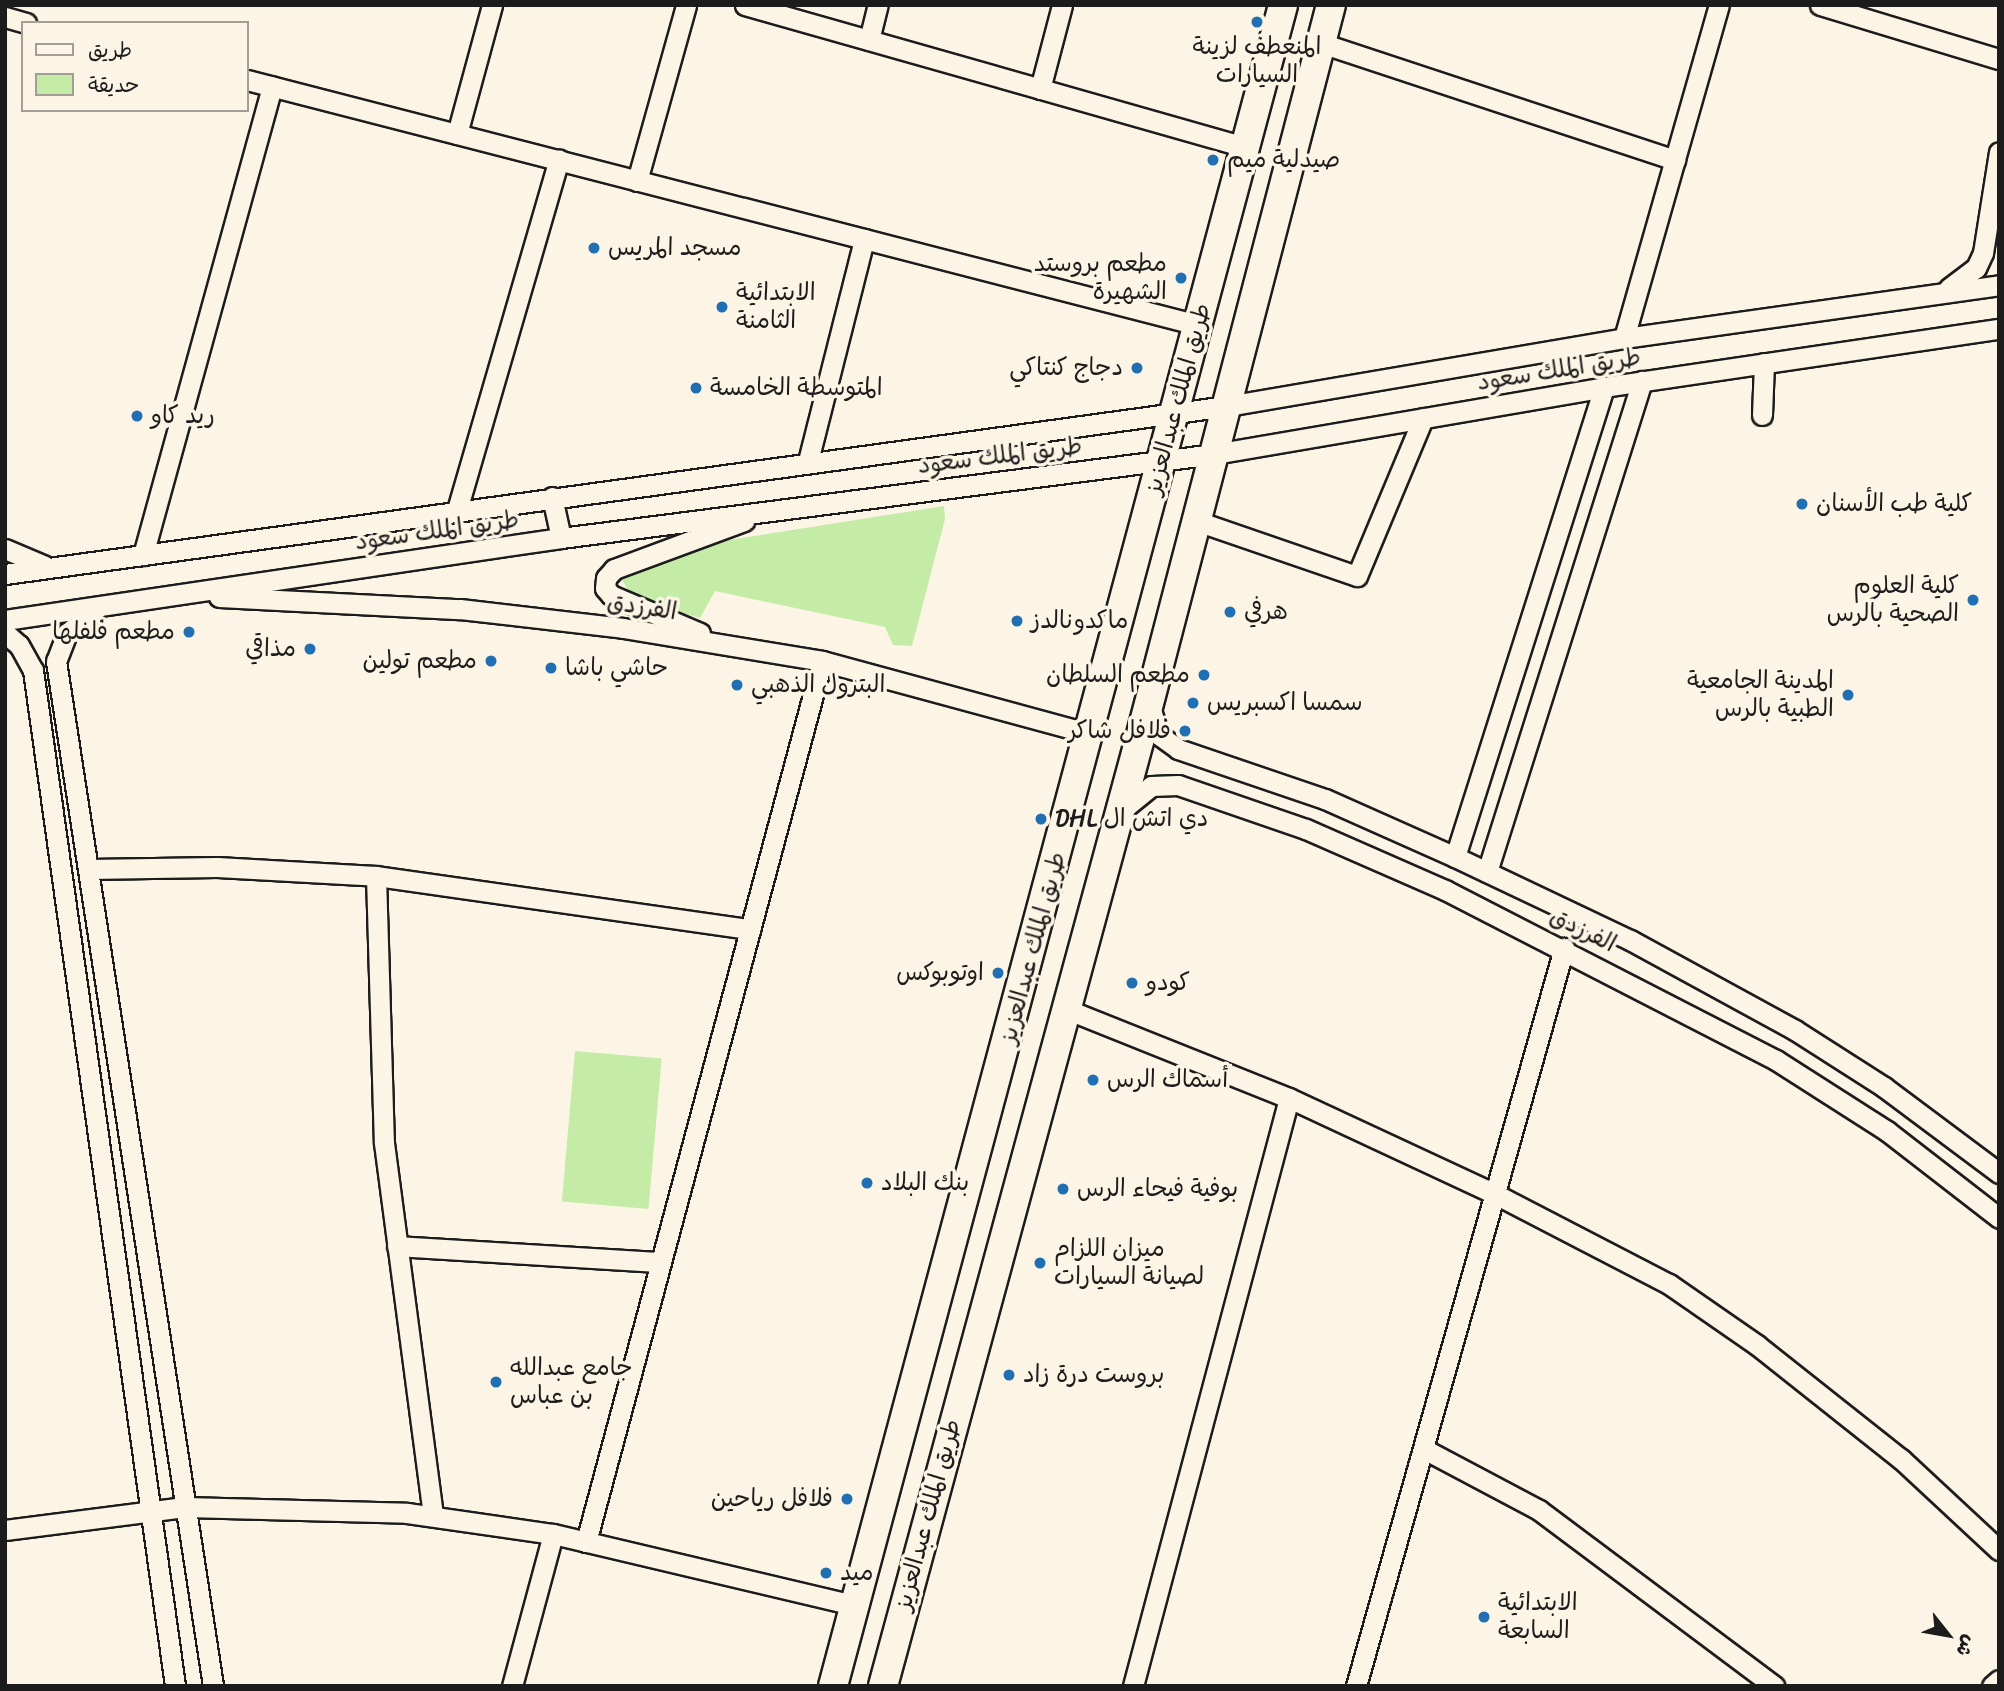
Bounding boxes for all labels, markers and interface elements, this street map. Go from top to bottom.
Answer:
marker: المنعطف لزينة السيارات [1249,14,1265,30]
legend [21,21,248,112]
text: طريق [88,31,132,69]
place label: المنعطف لزينة السيارات [1193,33,1321,89]
text: حديقة [88,66,139,104]
place label: صيدلية ميم [1227,146,1340,174]
marker: صيدلية ميم [1205,152,1221,168]
place label: مسجد المريس [608,234,741,262]
marker: مسجد المريس [586,240,602,256]
place label: مطعم بروستد الشهيرة [1034,250,1167,306]
marker: مطعم بروستد الشهيرة [1173,270,1189,286]
place label: الابتدائية الثامنة [736,279,816,335]
marker: الابتدائية الثامنة [714,299,730,315]
street label: طريق الملك عبدالعزيز [1139,300,1217,498]
street label: طريق الملك سعود [1475,343,1643,397]
place label: دجاج كنتاكي [1009,354,1123,382]
marker: دجاج كنتاكي [1129,360,1145,376]
place label: المتوسطة الخامسة [710,374,883,402]
marker: المتوسطة الخامسة [688,380,704,396]
place label: ريد كاو [151,402,215,430]
marker: ريد كاو [129,408,145,424]
street label: طريق الملك سعود [916,432,1084,480]
place label: كلية طب الأسنان [1816,490,1972,518]
marker: كلية طب الأسنان [1794,496,1810,512]
street label: طريق الملك سعود [353,505,521,557]
place label: كلية العلوم الصحية بالرس [1827,572,1959,628]
street label: الفرزدق [605,587,679,627]
marker: كلية العلوم الصحية بالرس [1965,592,1981,608]
place label: هرفي [1244,598,1288,626]
marker: هرفي [1222,604,1238,620]
place label: ماكدونالدز [1031,607,1128,635]
marker: ماكدونالدز [1009,613,1025,629]
place label: مطعم فلفلها [52,618,175,646]
marker: مطعم فلفلها [181,624,197,640]
place label: مذاقي [245,635,296,663]
marker: مذاقي [302,641,318,657]
place label: مطعم تولين [362,647,477,675]
marker: مطعم تولين [483,653,499,669]
place label: حاشي باشا [565,654,668,682]
marker: حاشي باشا [543,660,559,676]
place label: مطعم السلطان [1046,661,1190,689]
marker: مطعم السلطان [1196,667,1212,683]
place label: المدينة الجامعية الطبية بالرس [1687,667,1834,723]
place label: البترول الذهبي [751,671,885,699]
marker: البترول الذهبي [729,677,745,693]
marker: المدينة الجامعية الطبية بالرس [1840,687,1856,703]
place label: سمسا اكسبريس [1207,689,1363,717]
marker: سمسا اكسبريس [1185,695,1201,711]
place label: فلافل شاكر [1069,717,1171,745]
marker: فلافل شاكر [1177,723,1193,739]
place label: DHL دي اتش ال [1055,805,1208,833]
marker: DHL دي اتش ال [1033,811,1049,827]
street label: طريق الملك عبدالعزيز [994,849,1072,1047]
street label: الفرزدق [1545,901,1621,959]
place label: اوتوبوكس [896,959,984,987]
marker: اوتوبوكس [990,965,1006,981]
place label: كودو [1146,969,1190,997]
marker: كودو [1124,975,1140,991]
place label: أسماك الرس [1107,1066,1228,1094]
marker: أسماك الرس [1085,1072,1101,1088]
place label: بنك البلاد [881,1169,969,1197]
marker: بنك البلاد [859,1175,875,1191]
place label: بوفية فيحاء الرس [1077,1175,1238,1203]
marker: بوفية فيحاء الرس [1055,1181,1071,1197]
place label: ميزان اللزام لصيانة السيارات [1054,1235,1204,1291]
marker: ميزان اللزام لصيانة السيارات [1032,1255,1048,1271]
place label: جامع عبدالله بن عباس [510,1354,633,1410]
place label: بروست درة زاد [1023,1361,1164,1389]
marker: بروست درة زاد [1001,1367,1017,1383]
marker: جامع عبدالله بن عباس [488,1374,504,1390]
street label: طريق الملك عبدالعزيز [889,1416,967,1614]
place label: فلافل رياحين [711,1485,833,1513]
marker: فلافل رياحين [839,1491,855,1507]
place label: ميد [840,1559,873,1587]
marker: ميد [818,1565,834,1581]
place label: الابتدائية السابعة [1498,1589,1578,1645]
north arrow [1913,1600,1983,1670]
marker: الابتدائية السابعة [1476,1609,1492,1625]
text: ش [1947,1629,1986,1664]

